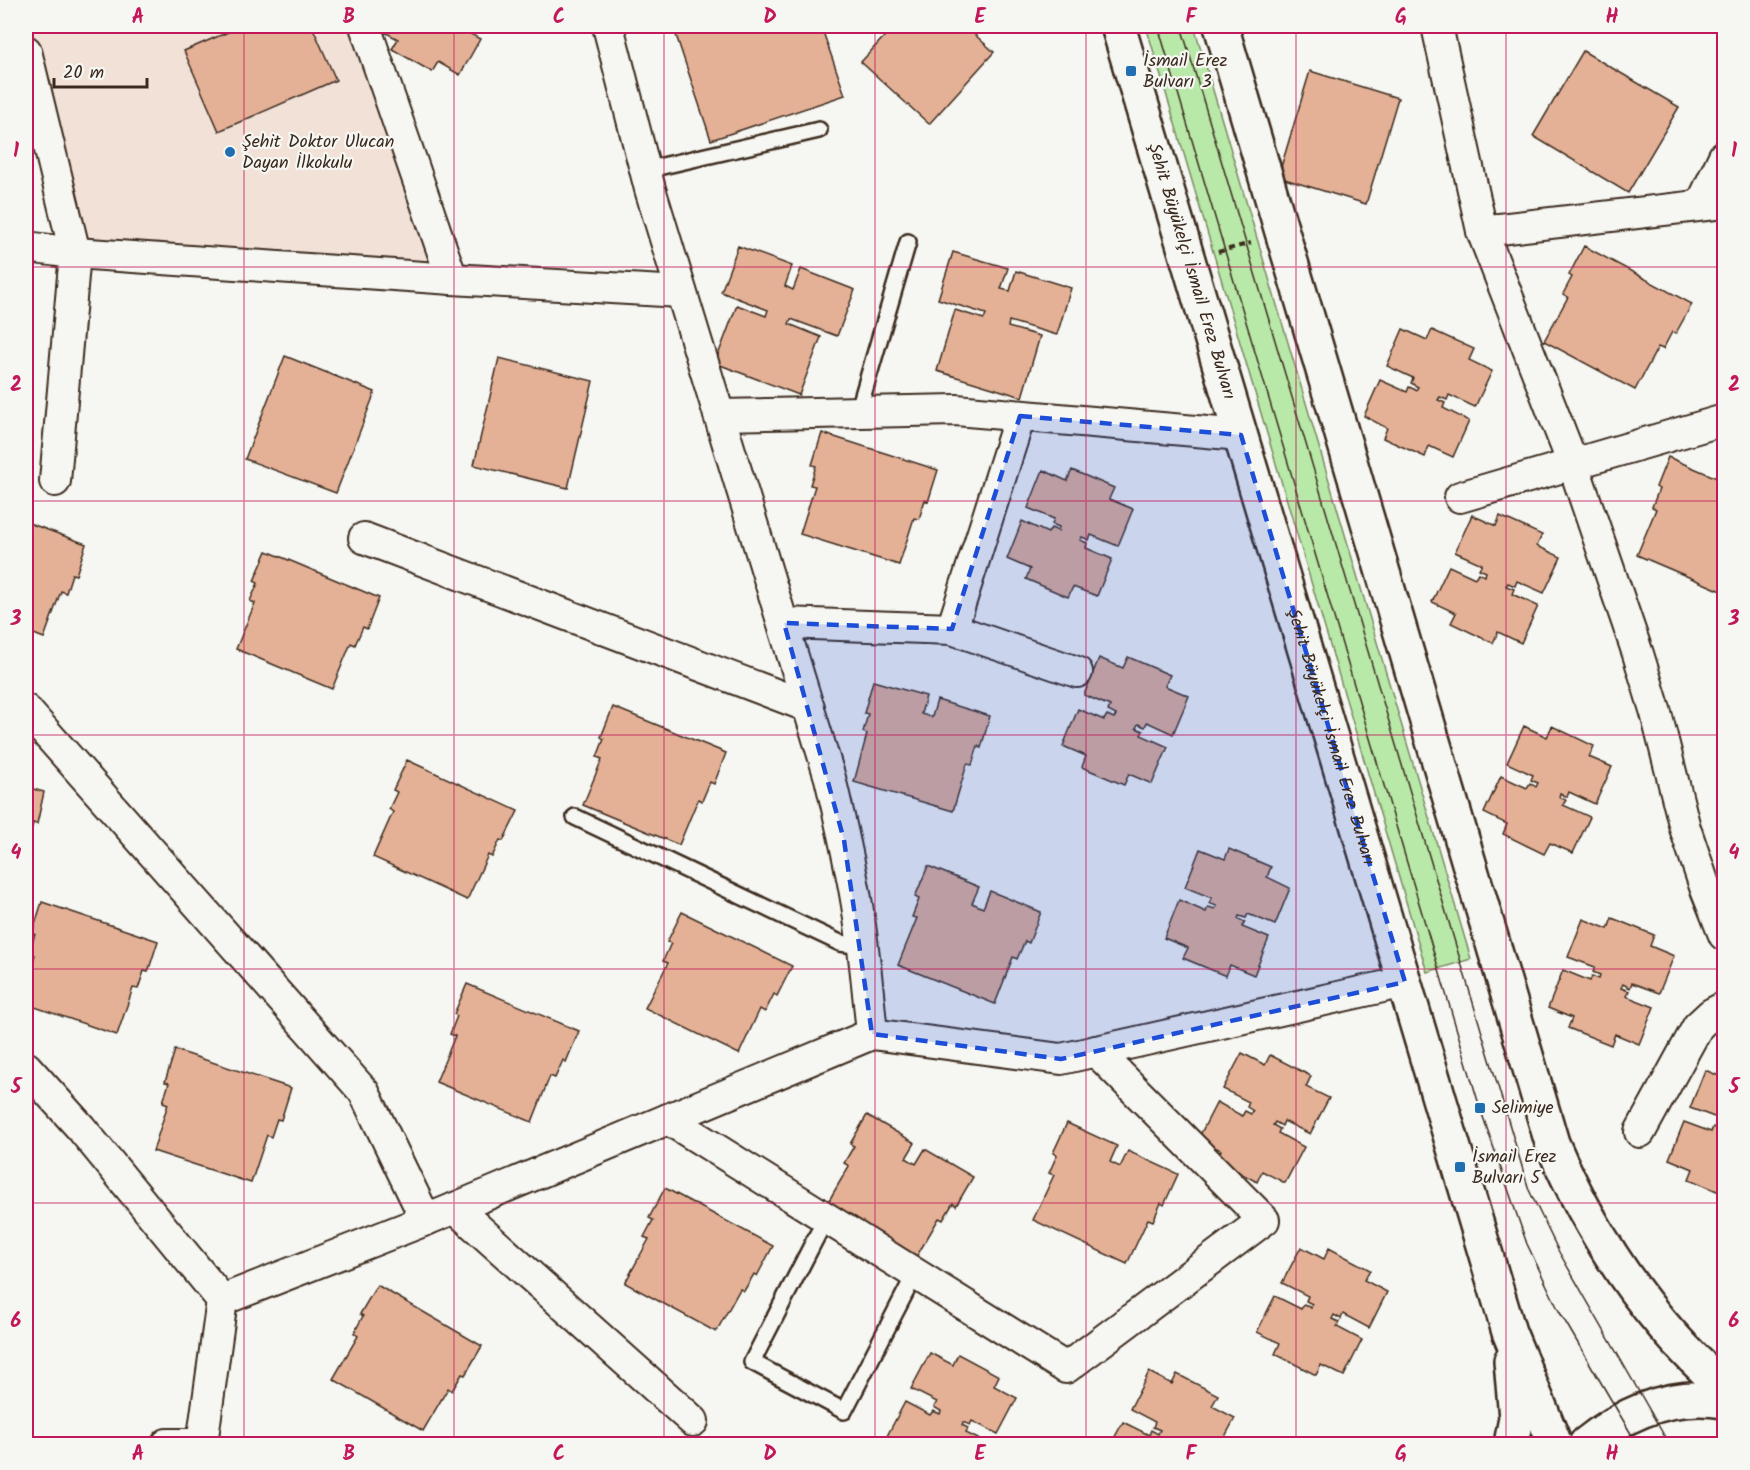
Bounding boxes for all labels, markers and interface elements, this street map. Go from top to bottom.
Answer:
text: A [132,2,144,34]
text: B [343,2,355,34]
text: C [553,2,565,34]
text: D [763,2,777,34]
text: E [974,2,986,34]
text: F [1186,2,1198,34]
text: G [1395,2,1407,34]
text: H [1605,2,1619,34]
place label: İsmail Erez Bulvarı 3 [1143,47,1228,97]
scale bar [54,51,147,89]
text: 20 m [63,59,104,88]
marker: İsmail Erez Bulvarı 3 [1124,64,1138,78]
place label: Şehit Doktor Ulucan Dayan İlkokulu [242,128,394,178]
text: 1 [13,136,19,168]
text: 1 [1731,136,1737,168]
street label: Şehit Büyükelçi İsmail Erez Bulvarı [1139,139,1244,403]
marker: Şehit Doktor Ulucan Dayan İlkokulu [223,145,237,159]
text: 2 [10,370,22,402]
text: 2 [1728,370,1740,402]
text: 3 [10,604,22,636]
text: 3 [1728,604,1740,636]
street label: Şehit Büyükelçi İsmail Erez Bulvarı [1279,605,1383,869]
text: 4 [11,838,22,870]
text: 4 [1729,838,1740,870]
text: 5 [10,1072,23,1104]
text: 5 [1728,1072,1741,1104]
place label: Selimiye [1492,1094,1554,1123]
marker: Selimiye [1473,1101,1487,1115]
place label: İsmail Erez Bulvarı 5 [1472,1143,1557,1193]
marker: İsmail Erez Bulvarı 5 [1453,1160,1467,1174]
text: 6 [11,1306,22,1338]
text: 6 [1729,1306,1740,1338]
text: A [132,1439,144,1470]
text: B [343,1439,355,1470]
text: C [553,1439,565,1470]
text: D [763,1439,777,1470]
text: E [974,1439,986,1470]
text: F [1186,1439,1198,1470]
text: G [1395,1439,1407,1470]
text: H [1605,1439,1619,1470]

